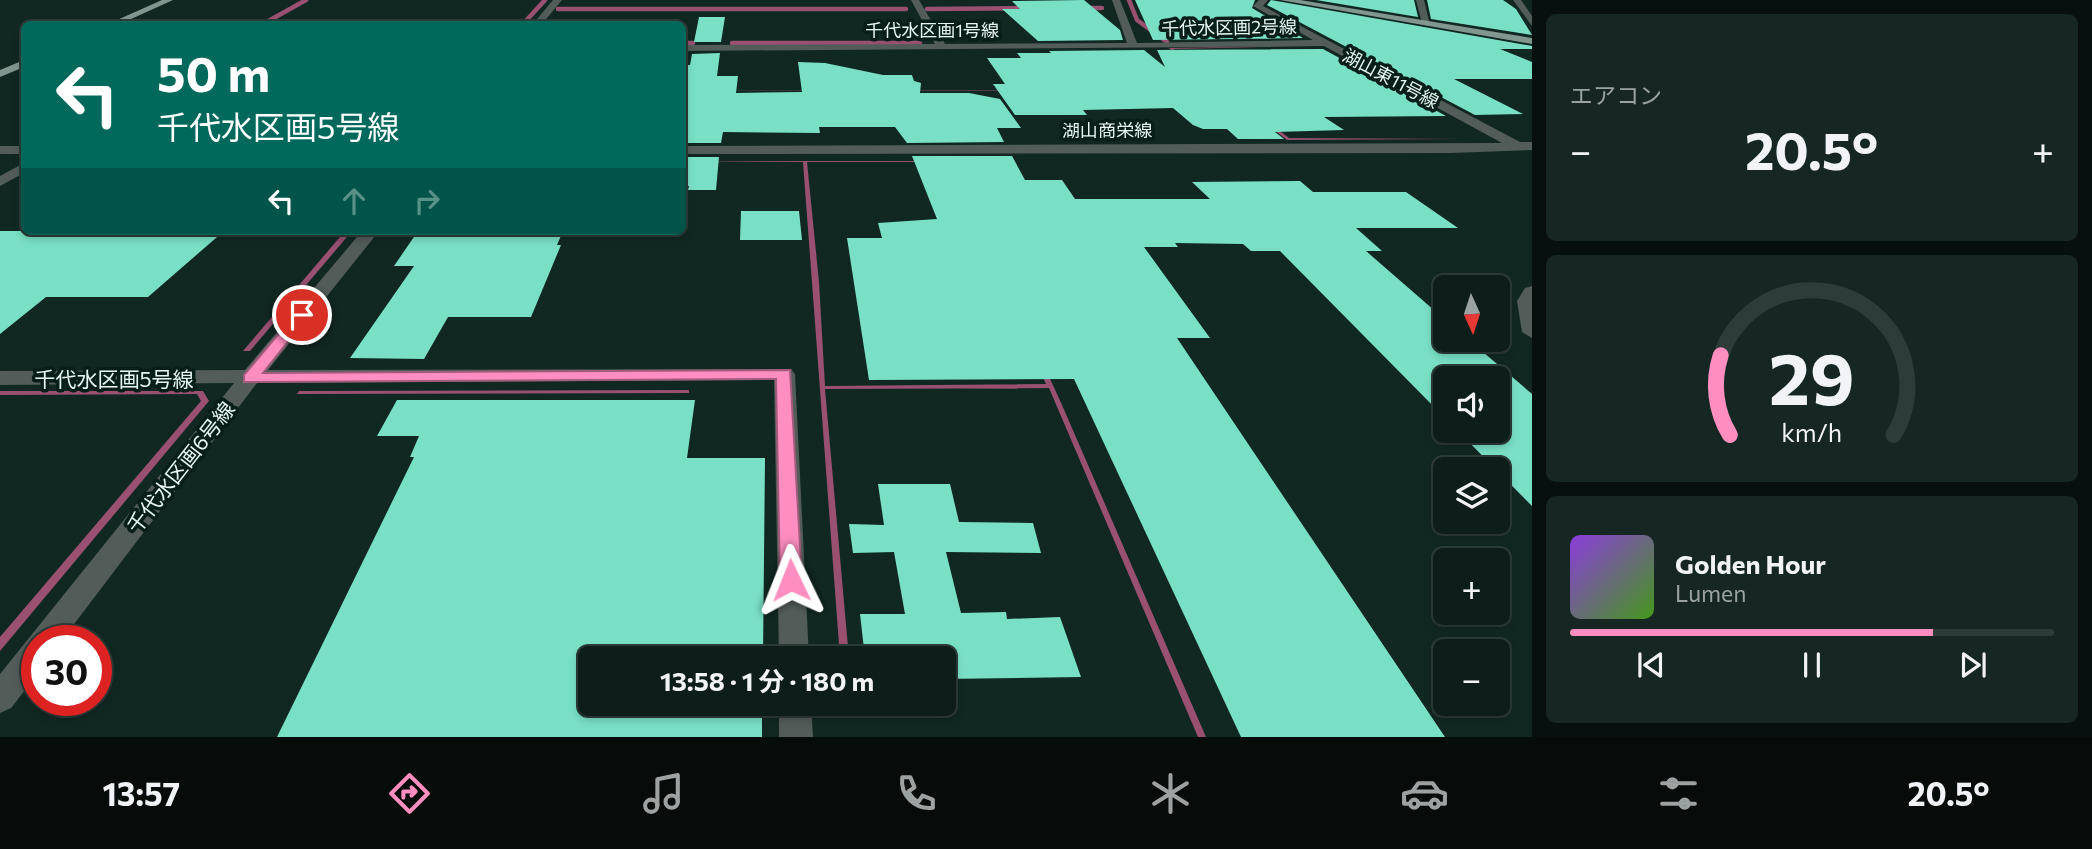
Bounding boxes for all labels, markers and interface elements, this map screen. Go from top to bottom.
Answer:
street label: 千代水区画2号線 [1161,15,1297,39]
street label: 千代水区画1号線 [865,19,999,41]
text: 50 m [157,42,270,102]
street label: 湖山東11号線 [1339,44,1443,112]
icon: left [42,49,133,140]
text: エアコン [1570,81,1662,109]
text: 千代水区画5号線 [157,106,399,146]
text: 20.5° [1745,117,1878,181]
street label: 湖山商栄線 [1062,119,1152,141]
text: − [1570,126,1592,173]
text: + [2032,126,2054,173]
icon: left [262,182,300,220]
icon: ahead [335,182,373,220]
icon: right [408,182,446,220]
north arrow [1433,275,1510,352]
map controls [1433,275,1510,716]
pin [272,285,332,345]
icon: arrive [283,296,321,334]
text: 29 [1769,331,1855,420]
street label: 千代水区画5号線 [34,366,194,391]
button: sound [1433,366,1510,443]
street label: 千代水区画6号線 [121,396,239,538]
text: km/h [1782,416,1842,446]
button: layers [1433,457,1510,534]
position arrow [754,543,828,617]
button: + [1433,548,1510,625]
text: Golden Hour [1675,548,1826,579]
text: Lumen [1675,579,1746,607]
speed limit sign: 30 [21,625,112,716]
button: − [1433,639,1510,716]
icon: previous [1632,646,1670,684]
icon: pause [1793,646,1831,684]
icon: next [1954,646,1992,684]
text: 13:58 · 1 分 · 180 m [660,665,874,696]
icon: directions [385,769,434,818]
icon: music [639,769,688,818]
icon: phone [892,769,941,818]
icon: climate [1146,769,1195,818]
icon: car [1400,769,1449,818]
icon: filters [1654,769,1703,818]
text: 13:57 [102,773,180,813]
text: 20.5° [1907,773,1990,813]

